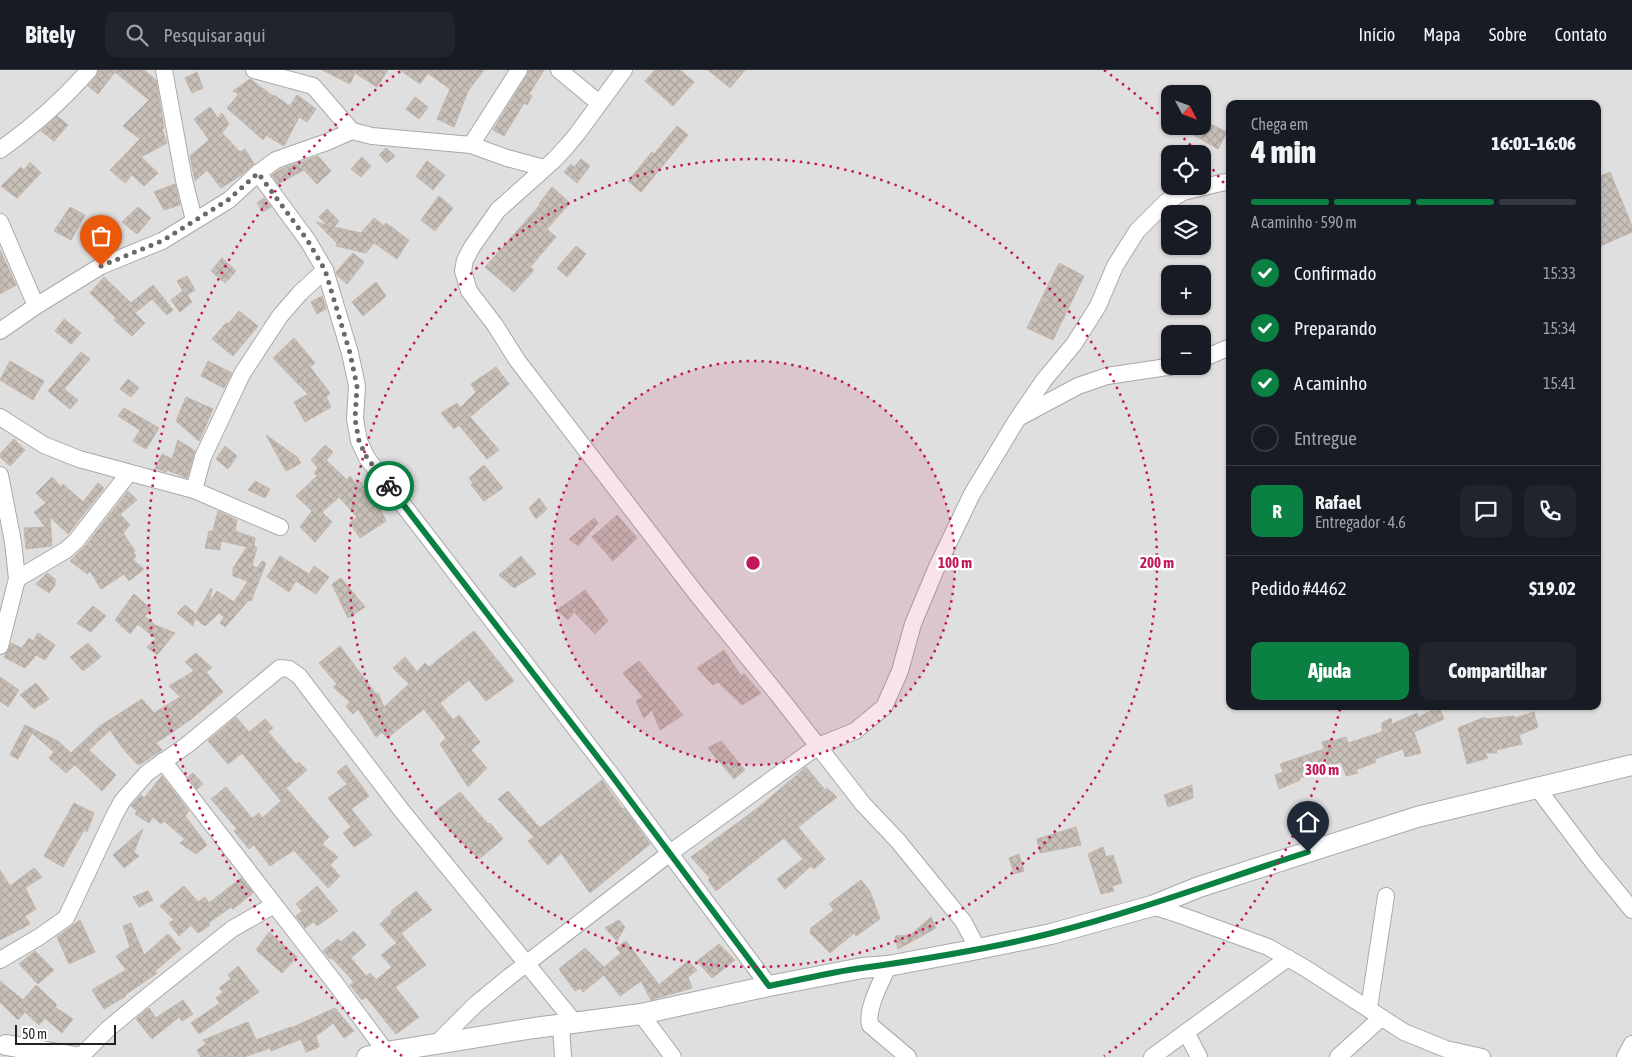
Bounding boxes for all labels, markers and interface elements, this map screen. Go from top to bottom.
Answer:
search box [105,12,455,57]
text: Bitely [25,21,75,48]
icon: search [123,21,151,49]
text: Pesquisar aqui [163,24,266,46]
text: Início [1359,24,1395,45]
text: Mapa [1423,24,1461,45]
text: Sobre [1489,24,1527,45]
text: Contato [1555,24,1607,45]
north arrow [1161,85,1211,135]
map controls [1161,85,1211,375]
text: Chega em [1251,115,1308,133]
text: 16:01–16:06 [1491,132,1576,154]
text: 4 min [1251,133,1316,170]
button: locate [1161,145,1211,195]
button: layers [1161,205,1211,255]
text: A caminho · 590 m [1251,213,1357,231]
pin [80,215,122,266]
icon: bag [87,222,115,250]
icon: check [1251,259,1279,287]
text: Confirmado [1294,262,1376,284]
text: 15:33 [1543,264,1576,282]
button: + [1161,265,1211,315]
icon: check [1251,314,1279,342]
text: Preparando [1294,317,1377,339]
text: 15:34 [1543,319,1576,337]
button: − [1161,325,1211,375]
icon: check [1251,369,1279,397]
text: A caminho [1294,372,1367,394]
text: 15:41 [1543,374,1576,392]
text: Entregue [1294,427,1357,449]
courier [364,461,414,511]
icon: bike [375,472,403,500]
button: chat [1460,485,1512,537]
button: phone [1524,485,1576,537]
text: Rafael [1315,491,1361,513]
text: R [1272,500,1282,522]
text: Entregador · 4.6 [1315,513,1406,531]
centre of rings [744,554,762,572]
text: 100 m [938,554,972,571]
text: 200 m [1140,554,1174,571]
text: Pedido #4462 [1251,577,1347,599]
text: $19.02 [1529,577,1576,599]
button: Ajuda [1251,642,1409,700]
button: Compartilhar [1419,642,1576,700]
text: 300 m [1305,761,1339,778]
pin [1287,801,1329,852]
icon: home [1294,808,1322,836]
scale bar [15,1022,116,1045]
text: 50 m [22,1026,47,1042]

